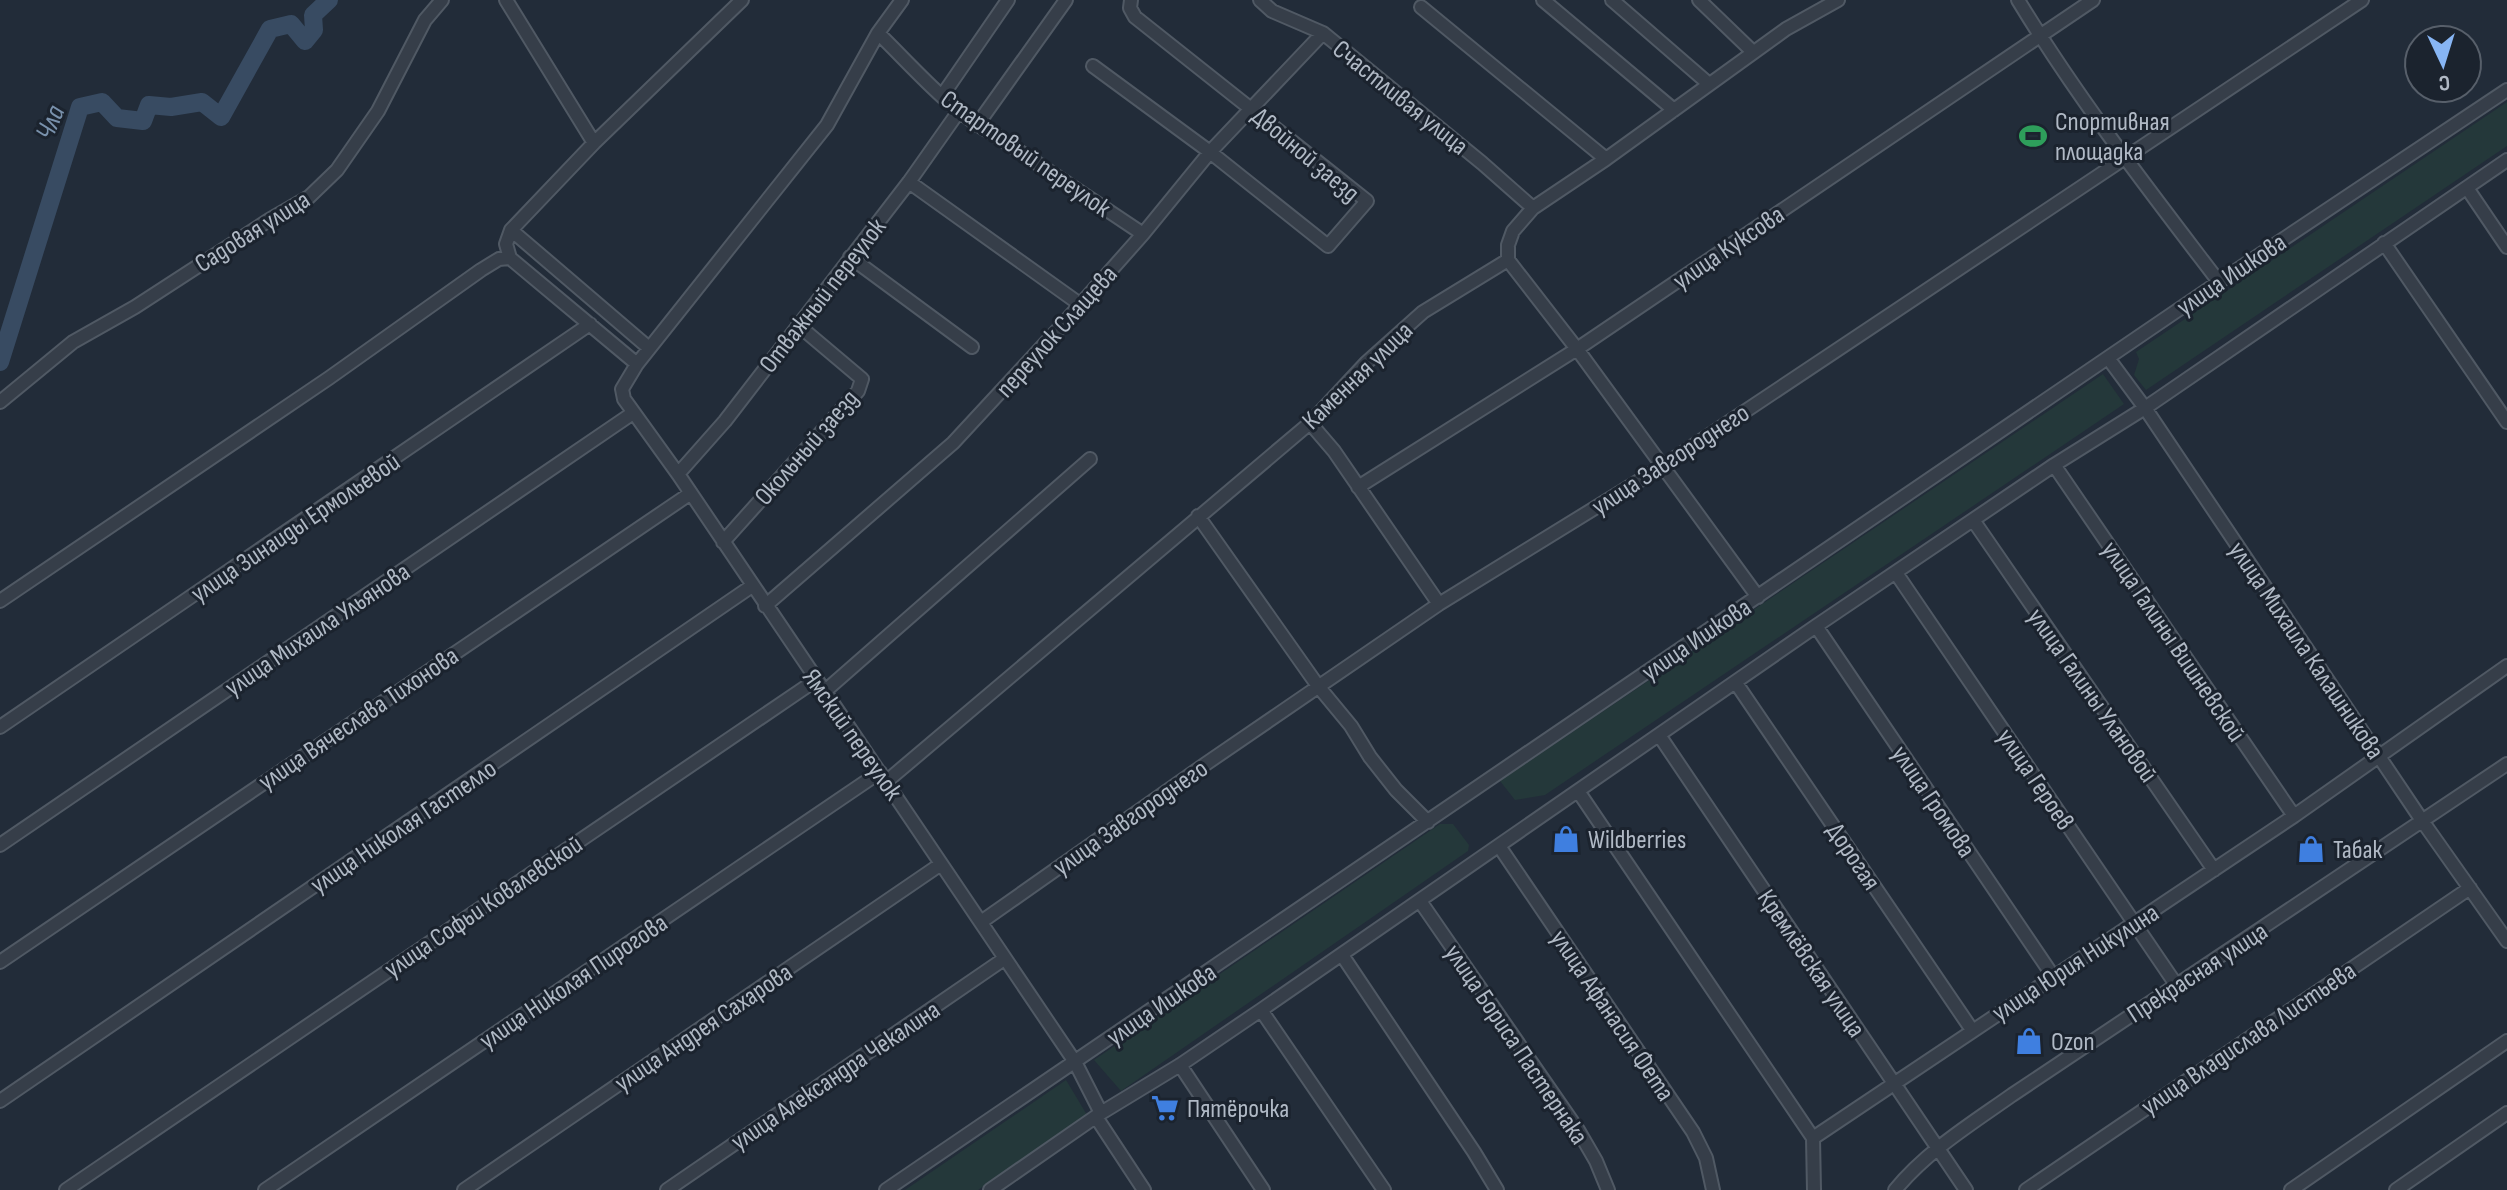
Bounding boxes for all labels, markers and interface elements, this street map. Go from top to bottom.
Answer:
north arrow [2403,24,2483,104]
street label: Счастливая улица [1326,34,1474,162]
text: С [2438,69,2451,96]
street label: Стартовый переулок [934,84,1116,225]
water label: Чла [28,100,73,145]
street label: Двойной заезд [1245,101,1365,209]
place label: Спортивная площадка [2055,107,2170,168]
sports icon: Спортивная площадка [2018,121,2048,151]
street label: Садовая улица [190,185,316,280]
street label: улица Куксова [1667,200,1790,297]
street label: Отважный переулок [753,212,893,379]
street label: улица Ишкова [2171,227,2293,323]
street label: переулок Слащева [990,260,1124,404]
street label: Каменная улица [1296,316,1420,436]
street label: Окольный заезд [749,384,866,512]
street label: улица Завгороднего [1586,398,1755,523]
street label: улица Зинаиды Ермольевой [185,447,406,610]
street label: улица Галины Вишневской [2094,536,2251,748]
street label: улица Михаила Калашникова [2221,536,2390,766]
street label: улица Михаила Ульянова [219,557,416,704]
street label: улица Ишкова [1636,592,1758,688]
street label: улица Галины Улановой [2020,603,2163,789]
street label: улица Вячеслава Тихонова [253,641,465,798]
street label: Ямский переулок [795,663,909,807]
street label: улица Героев [1990,723,2080,837]
street label: улица Громова [1884,740,1981,864]
street label: улица Завгороднего [1048,753,1214,883]
street label: улица Николая Гастелло [305,754,503,901]
street label: Дорогая [1819,817,1886,896]
shop icon: Wildberries [1551,824,1581,854]
place label: Wildberries [1588,825,1686,856]
street label: улица Софьи Ковалевской [379,829,589,985]
shop icon: Табак [2296,834,2326,864]
place label: Табак [2333,835,2383,866]
street label: Кремлёвская улица [1750,884,1871,1043]
street label: улица Юрия Никулина [1987,898,2165,1029]
street label: улица Николая Пирогова [474,908,674,1057]
street label: Прекрасная улица [2122,916,2274,1030]
street label: улица Афанасия Фета [1543,924,1681,1107]
street label: улица Бориса Пастернака [1437,939,1594,1151]
street label: улица Владислава Листьева [2136,956,2362,1123]
street label: улица Андрея Сахарова [609,957,799,1099]
street label: улица Ишкова [1101,957,1223,1053]
street label: улица Александра Чекалина [725,995,946,1158]
shop icon: Ozon [2014,1026,2044,1056]
place label: Ozon [2051,1027,2095,1058]
supermarket icon: Пятёрочка [1150,1093,1180,1123]
place label: Пятёрочка [1187,1094,1289,1125]

